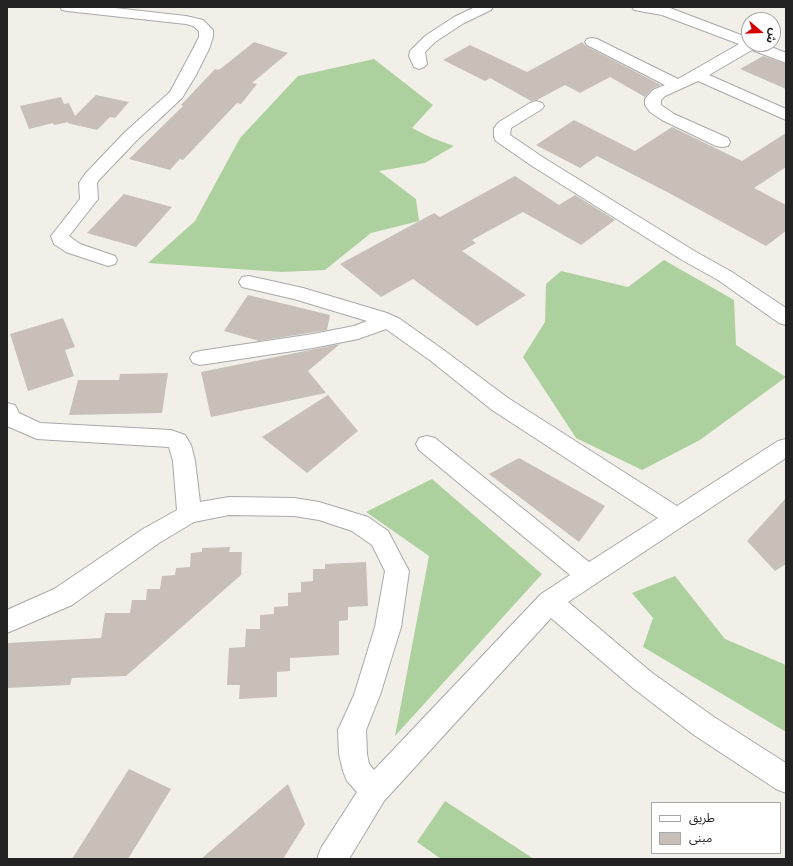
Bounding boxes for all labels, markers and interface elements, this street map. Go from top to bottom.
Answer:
north arrow [741,12,781,52]
text: ش [763,26,780,45]
legend [651,802,781,854]
text: طريق [689,811,715,825]
text: مبنى [689,831,712,845]

